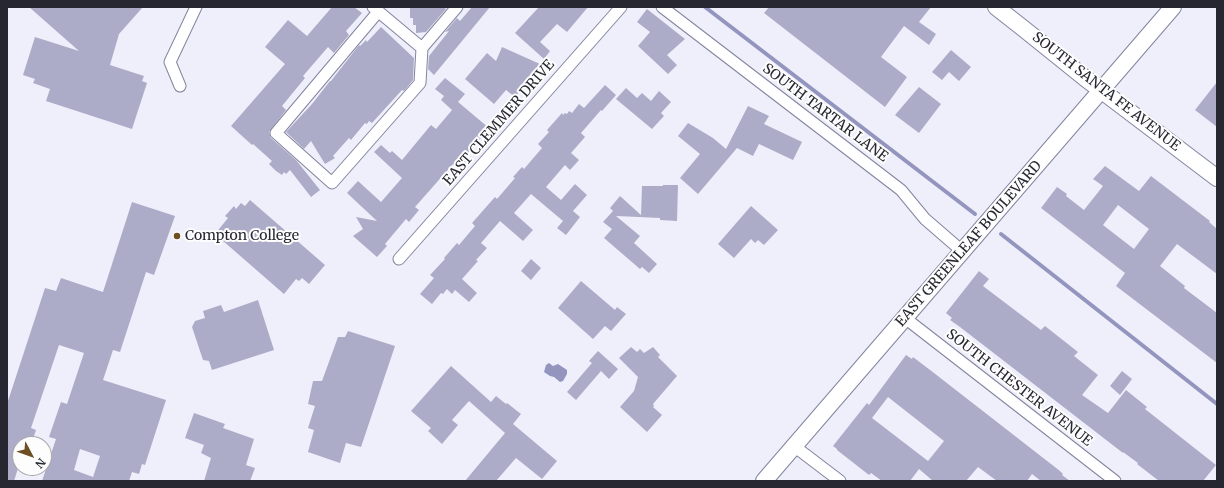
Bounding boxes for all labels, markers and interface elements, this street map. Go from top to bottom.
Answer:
street label: SOUTH SANTA FE AVENUE [1029,29,1183,155]
street label: EAST CLEMMER DRIVE [440,57,558,189]
street label: SOUTH TARTAR LANE [759,60,891,166]
street label: EAST GREENLEAF BOULEVARD [892,158,1046,330]
place label: Compton College [185,228,299,244]
marker: Compton College [172,231,182,241]
street label: SOUTH CHESTER AVENUE [943,326,1095,450]
north arrow [12,436,52,476]
text: N [32,455,48,471]

